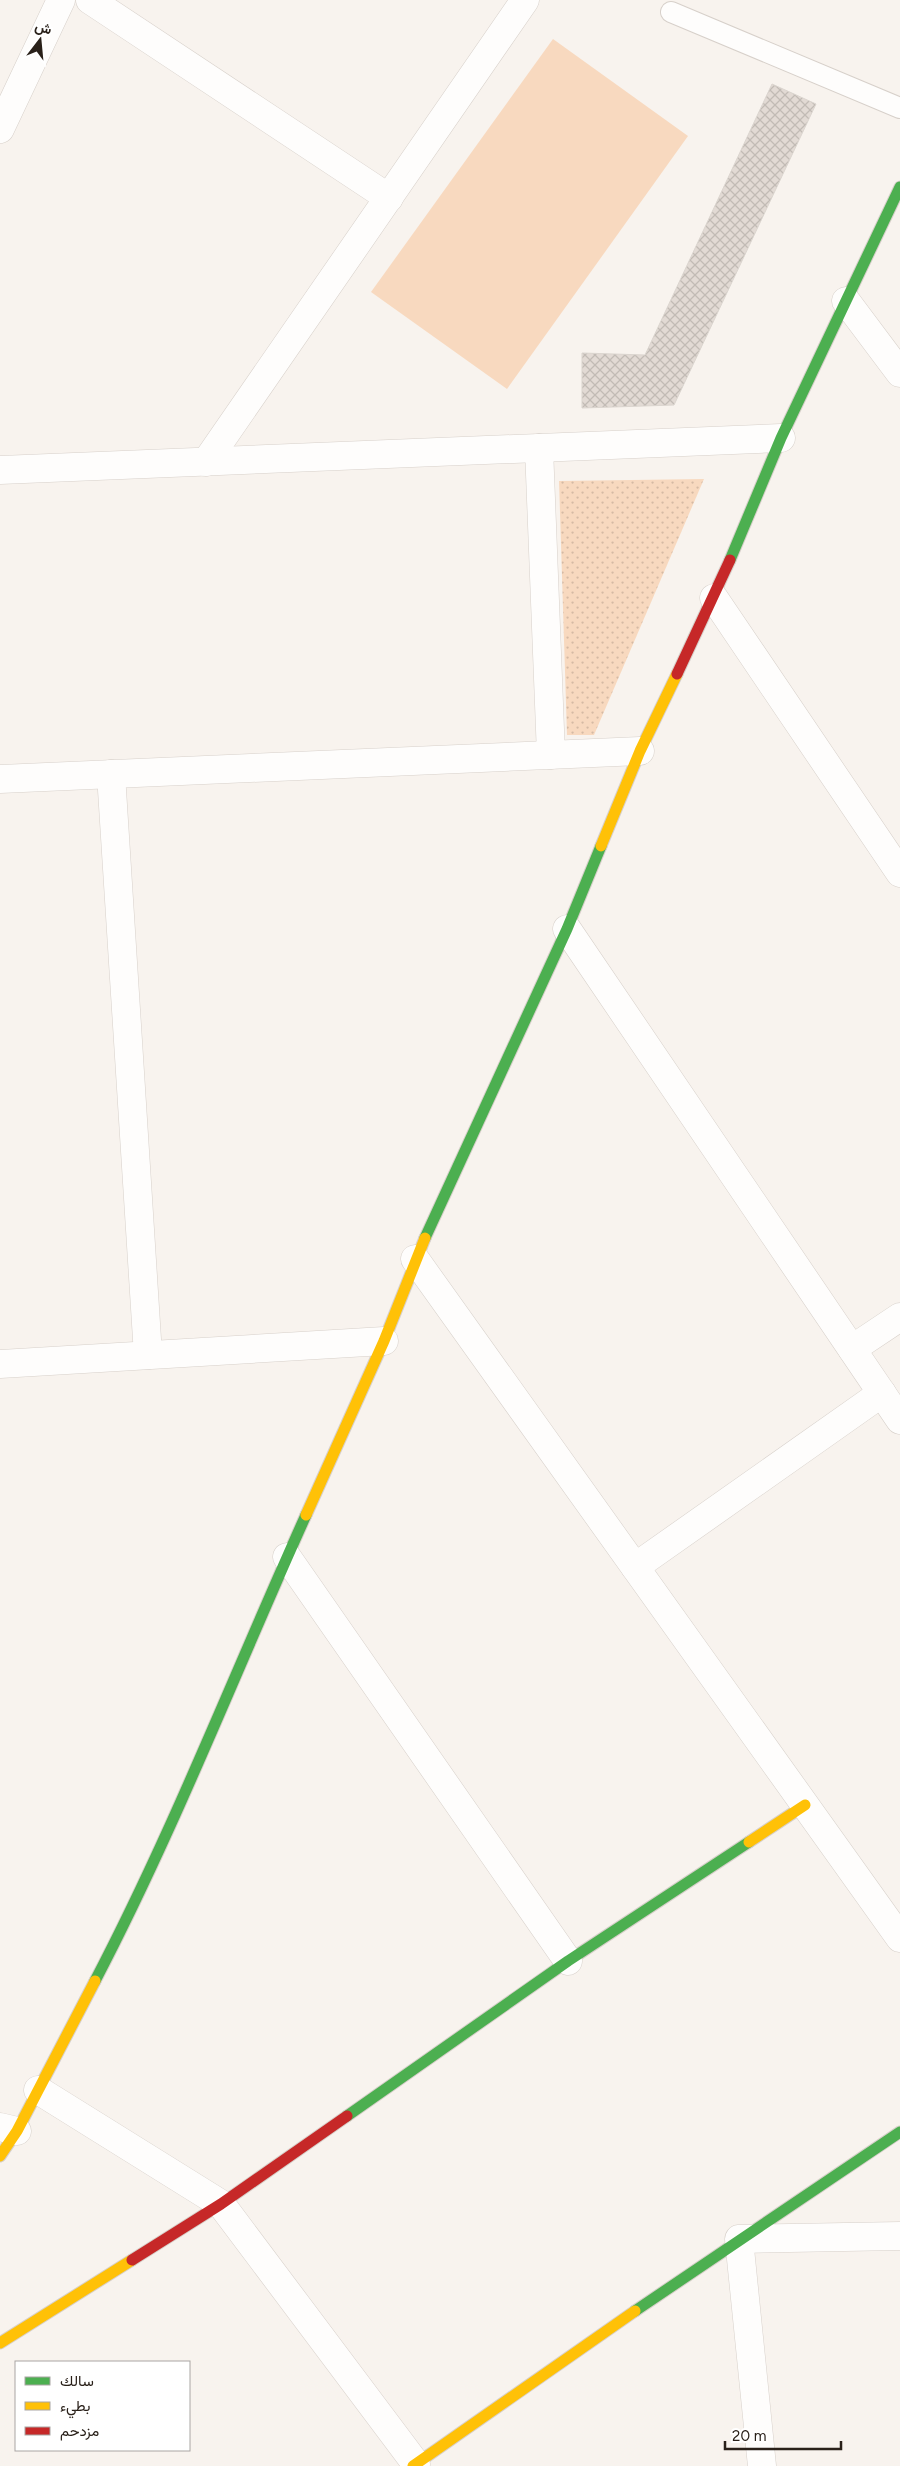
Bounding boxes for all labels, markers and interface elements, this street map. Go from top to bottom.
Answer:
north arrow [15,15,65,65]
text: ش [33,17,54,39]
legend [15,2361,190,2451]
text: سالك [60,2372,94,2390]
text: بطيء [60,2397,90,2419]
scale bar [725,2418,841,2450]
text: مزدحم [60,2422,99,2441]
text: 20 m [732,2427,766,2445]

